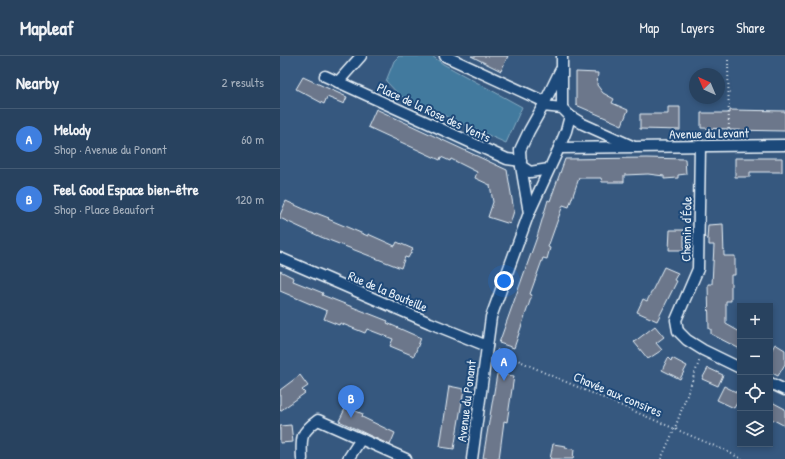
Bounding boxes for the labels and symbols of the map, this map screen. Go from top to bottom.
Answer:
north arrow [689,68,725,104]
street label: Place de la Rose des Vents [374,78,494,146]
street label: Avenue du Levant [669,123,750,143]
street label: Chemin d'Éole [676,196,696,262]
street label: Rue de la Bouteille [346,266,430,316]
your location [494,271,514,291]
pin: A [491,348,517,381]
street label: Avenue du Ponant [452,359,480,443]
street label: Chavée aux consires [571,367,665,421]
pin: B [338,385,364,418]

